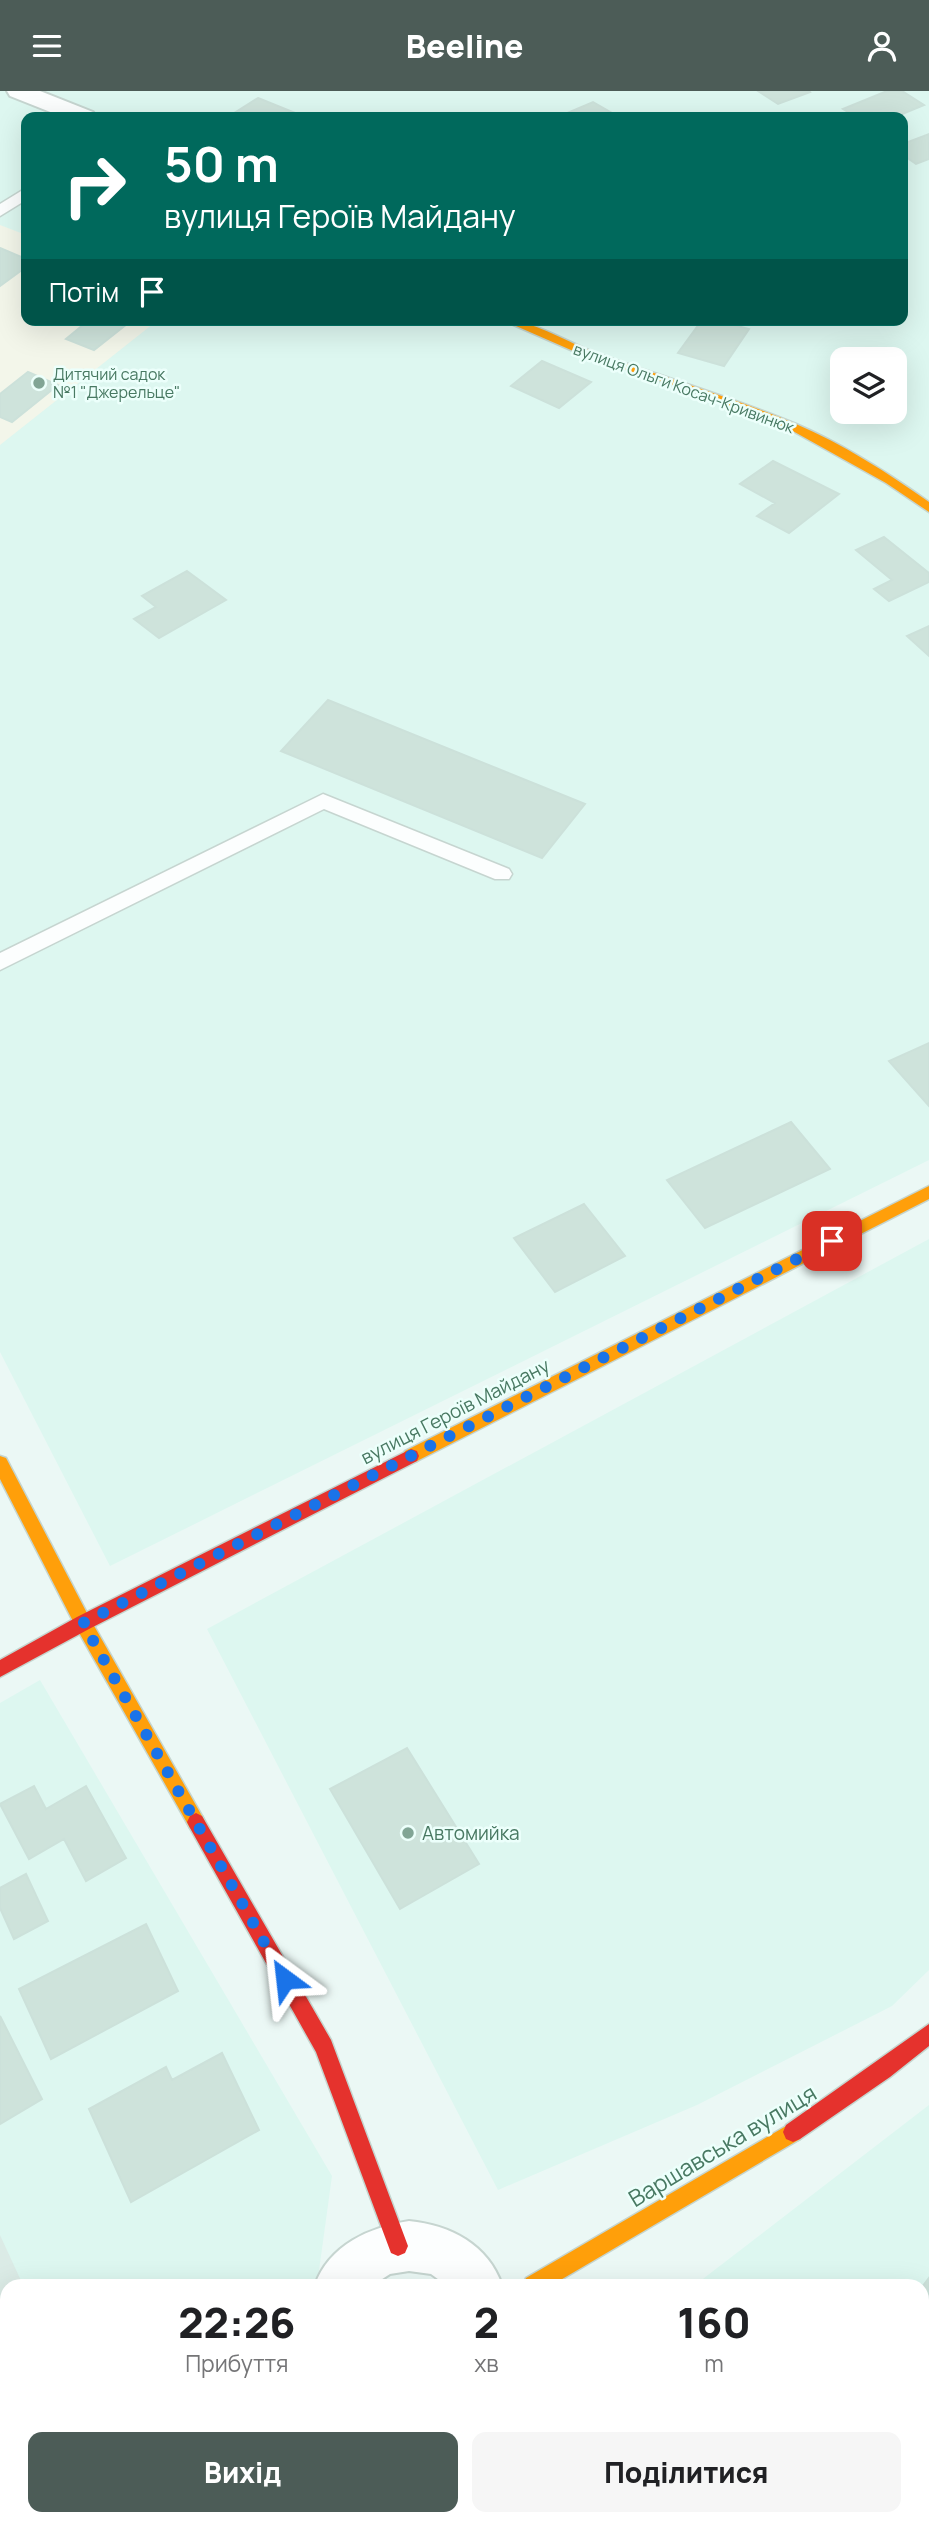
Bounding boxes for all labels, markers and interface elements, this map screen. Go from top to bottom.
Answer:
text: Beeline [406,24,523,68]
icon: menu [28,27,66,65]
icon: person [863,27,901,65]
text: 50 m [164,130,279,197]
icon: right [49,140,140,231]
text: вулиця Героїв Майдану [164,194,516,238]
icon: arrive [133,273,171,311]
text: Потім [49,274,119,310]
street label: вулиця Ольги Косач-Кривинюк [571,338,798,439]
map controls [830,347,907,424]
button: layers [830,347,907,424]
place label: Дитячий садок №1 "Джерельце" [53,363,180,403]
marker: Дитячий садок №1 "Джерельце" [31,375,47,391]
pin [802,1211,862,1271]
icon: arrive [813,1222,851,1260]
street label: вулиця Героїв Майдану [356,1352,554,1470]
place label: Автомийка [422,1820,520,1846]
marker: Автомийка [400,1825,416,1841]
position arrow [248,1942,322,2016]
street label: Варшавська вулиця [622,2076,822,2214]
text: 22:26 [178,2293,295,2351]
text: 2 [474,2293,499,2351]
text: 160 [677,2293,751,2351]
text: Прибуття [185,2347,288,2379]
text: хв [474,2347,499,2379]
text: m [704,2347,724,2379]
button: Вихід [28,2432,458,2512]
button: Поділитися [472,2432,901,2512]

